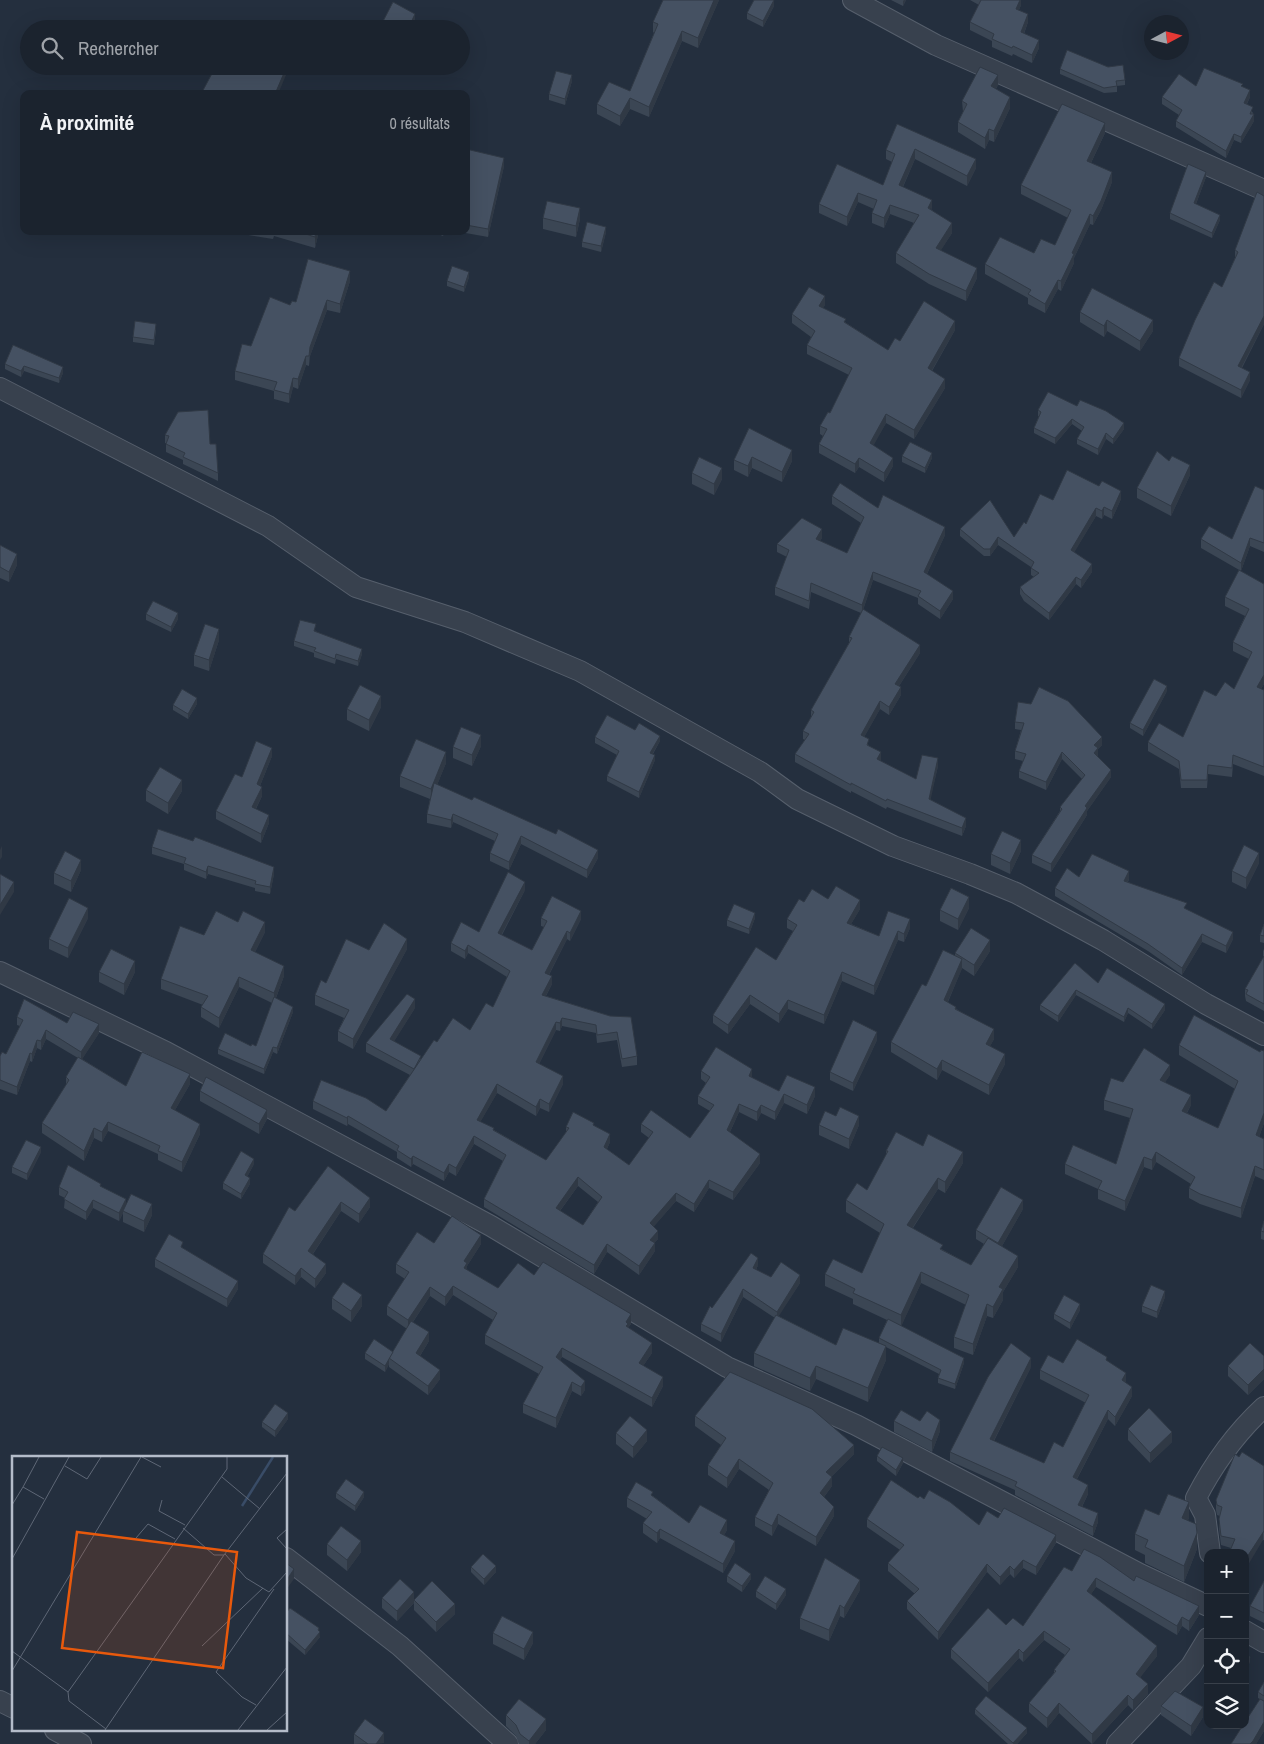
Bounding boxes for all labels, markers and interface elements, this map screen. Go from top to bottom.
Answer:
north arrow [1144,15,1189,60]
search box [20,20,470,75]
icon: search [38,34,66,62]
text: Rechercher [78,35,159,61]
text: À proximité [40,108,134,137]
text: 0 résultats [389,112,450,134]
inset map [12,1456,288,1732]
map controls [1204,1549,1249,1729]
button: + [1204,1549,1249,1594]
button: − [1204,1594,1249,1639]
button: locate [1204,1639,1249,1684]
button: layers [1204,1684,1249,1729]

